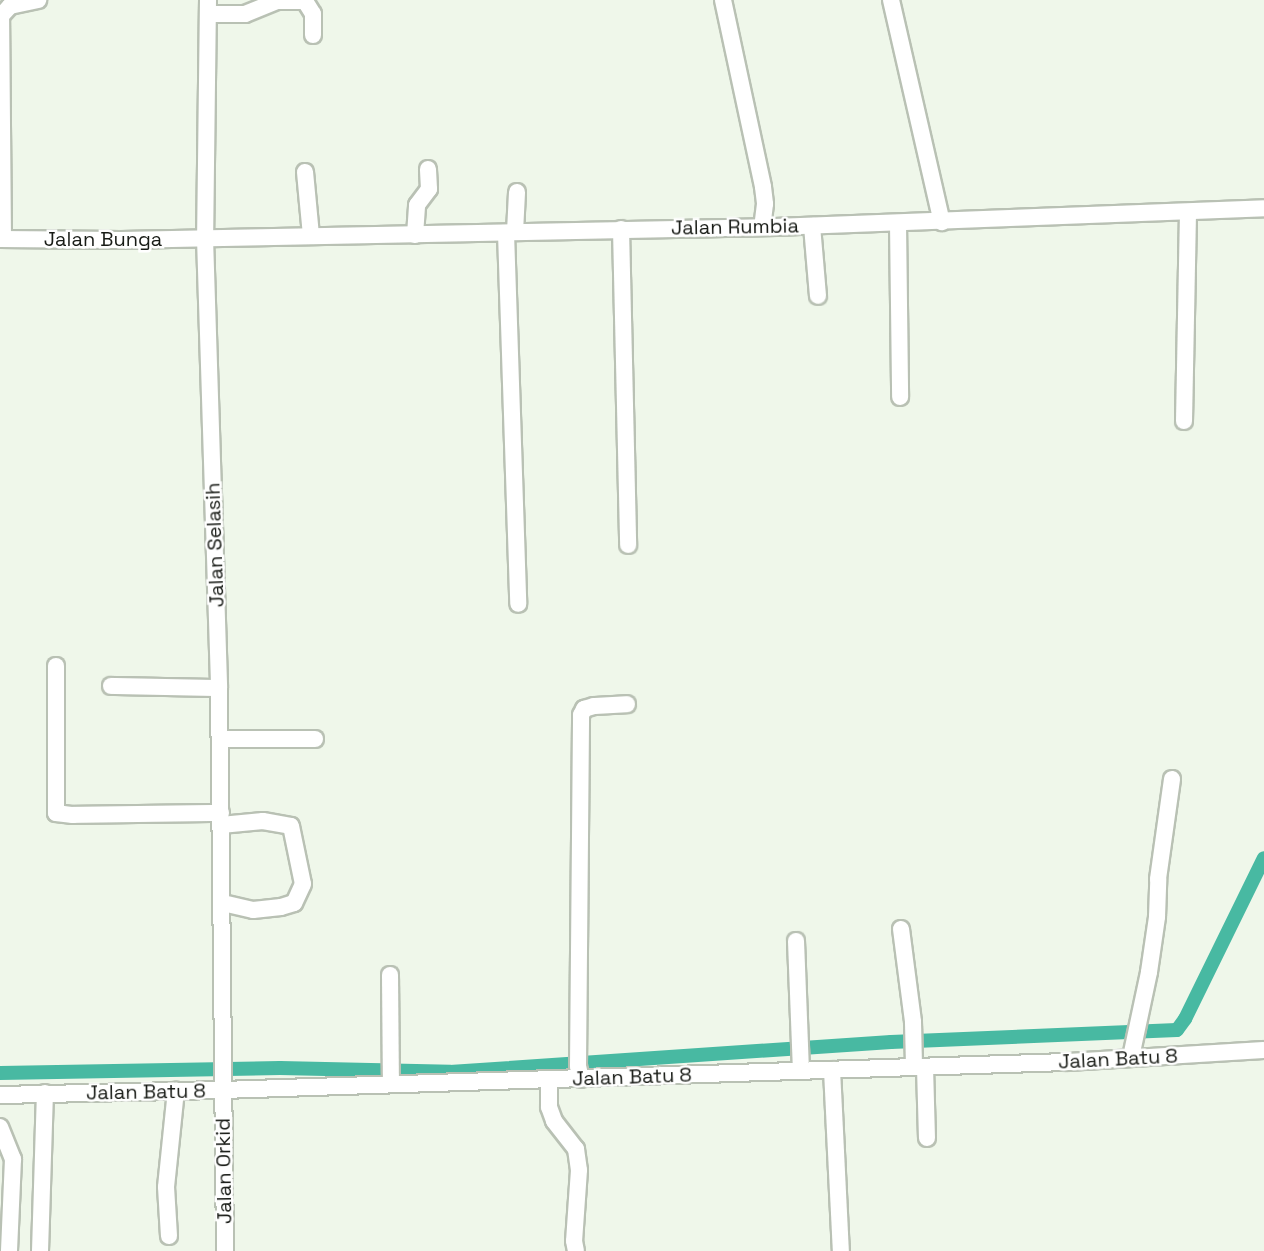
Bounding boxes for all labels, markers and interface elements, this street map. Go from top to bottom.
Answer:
street label: Jalan Rumbia [671,214,799,240]
street label: Jalan Bunga [44,227,162,251]
street label: Jalan Selasih [201,482,229,608]
street label: Jalan Batu 8 [1058,1044,1178,1074]
street label: Jalan Batu 8 [572,1063,692,1091]
street label: Jalan Batu 8 [86,1079,206,1105]
street label: Jalan Orkid [211,1118,237,1224]

